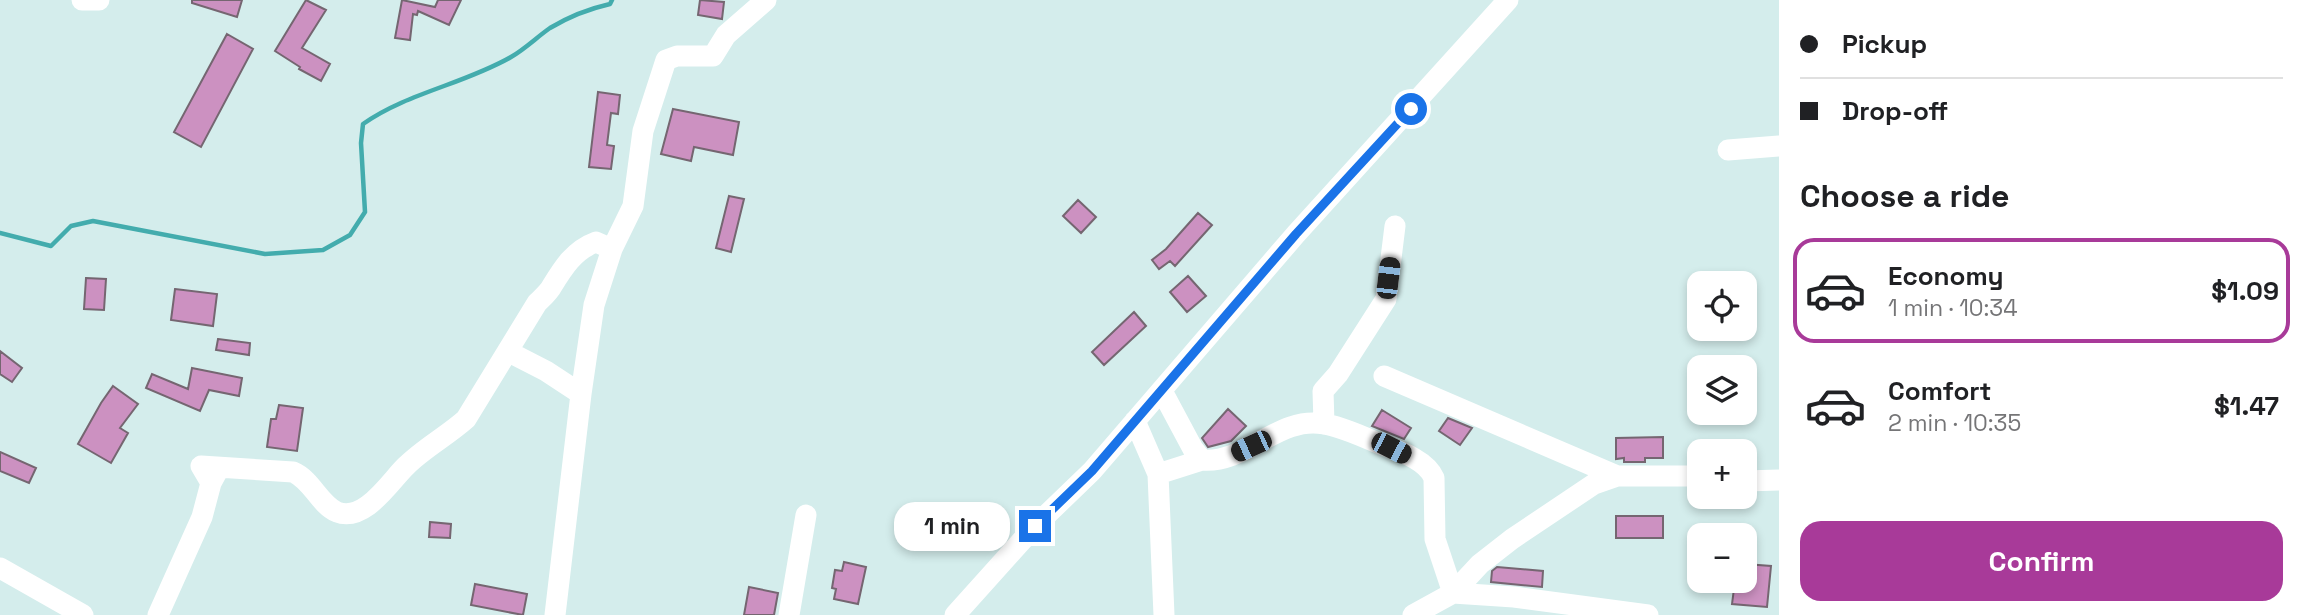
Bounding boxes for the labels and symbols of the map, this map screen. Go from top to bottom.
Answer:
route start [1395,93,1427,125]
car [1376,256,1401,300]
car [1228,428,1275,464]
car [1368,429,1415,467]
callout: 1 min [895,502,1010,550]
route end [1019,510,1051,542]

